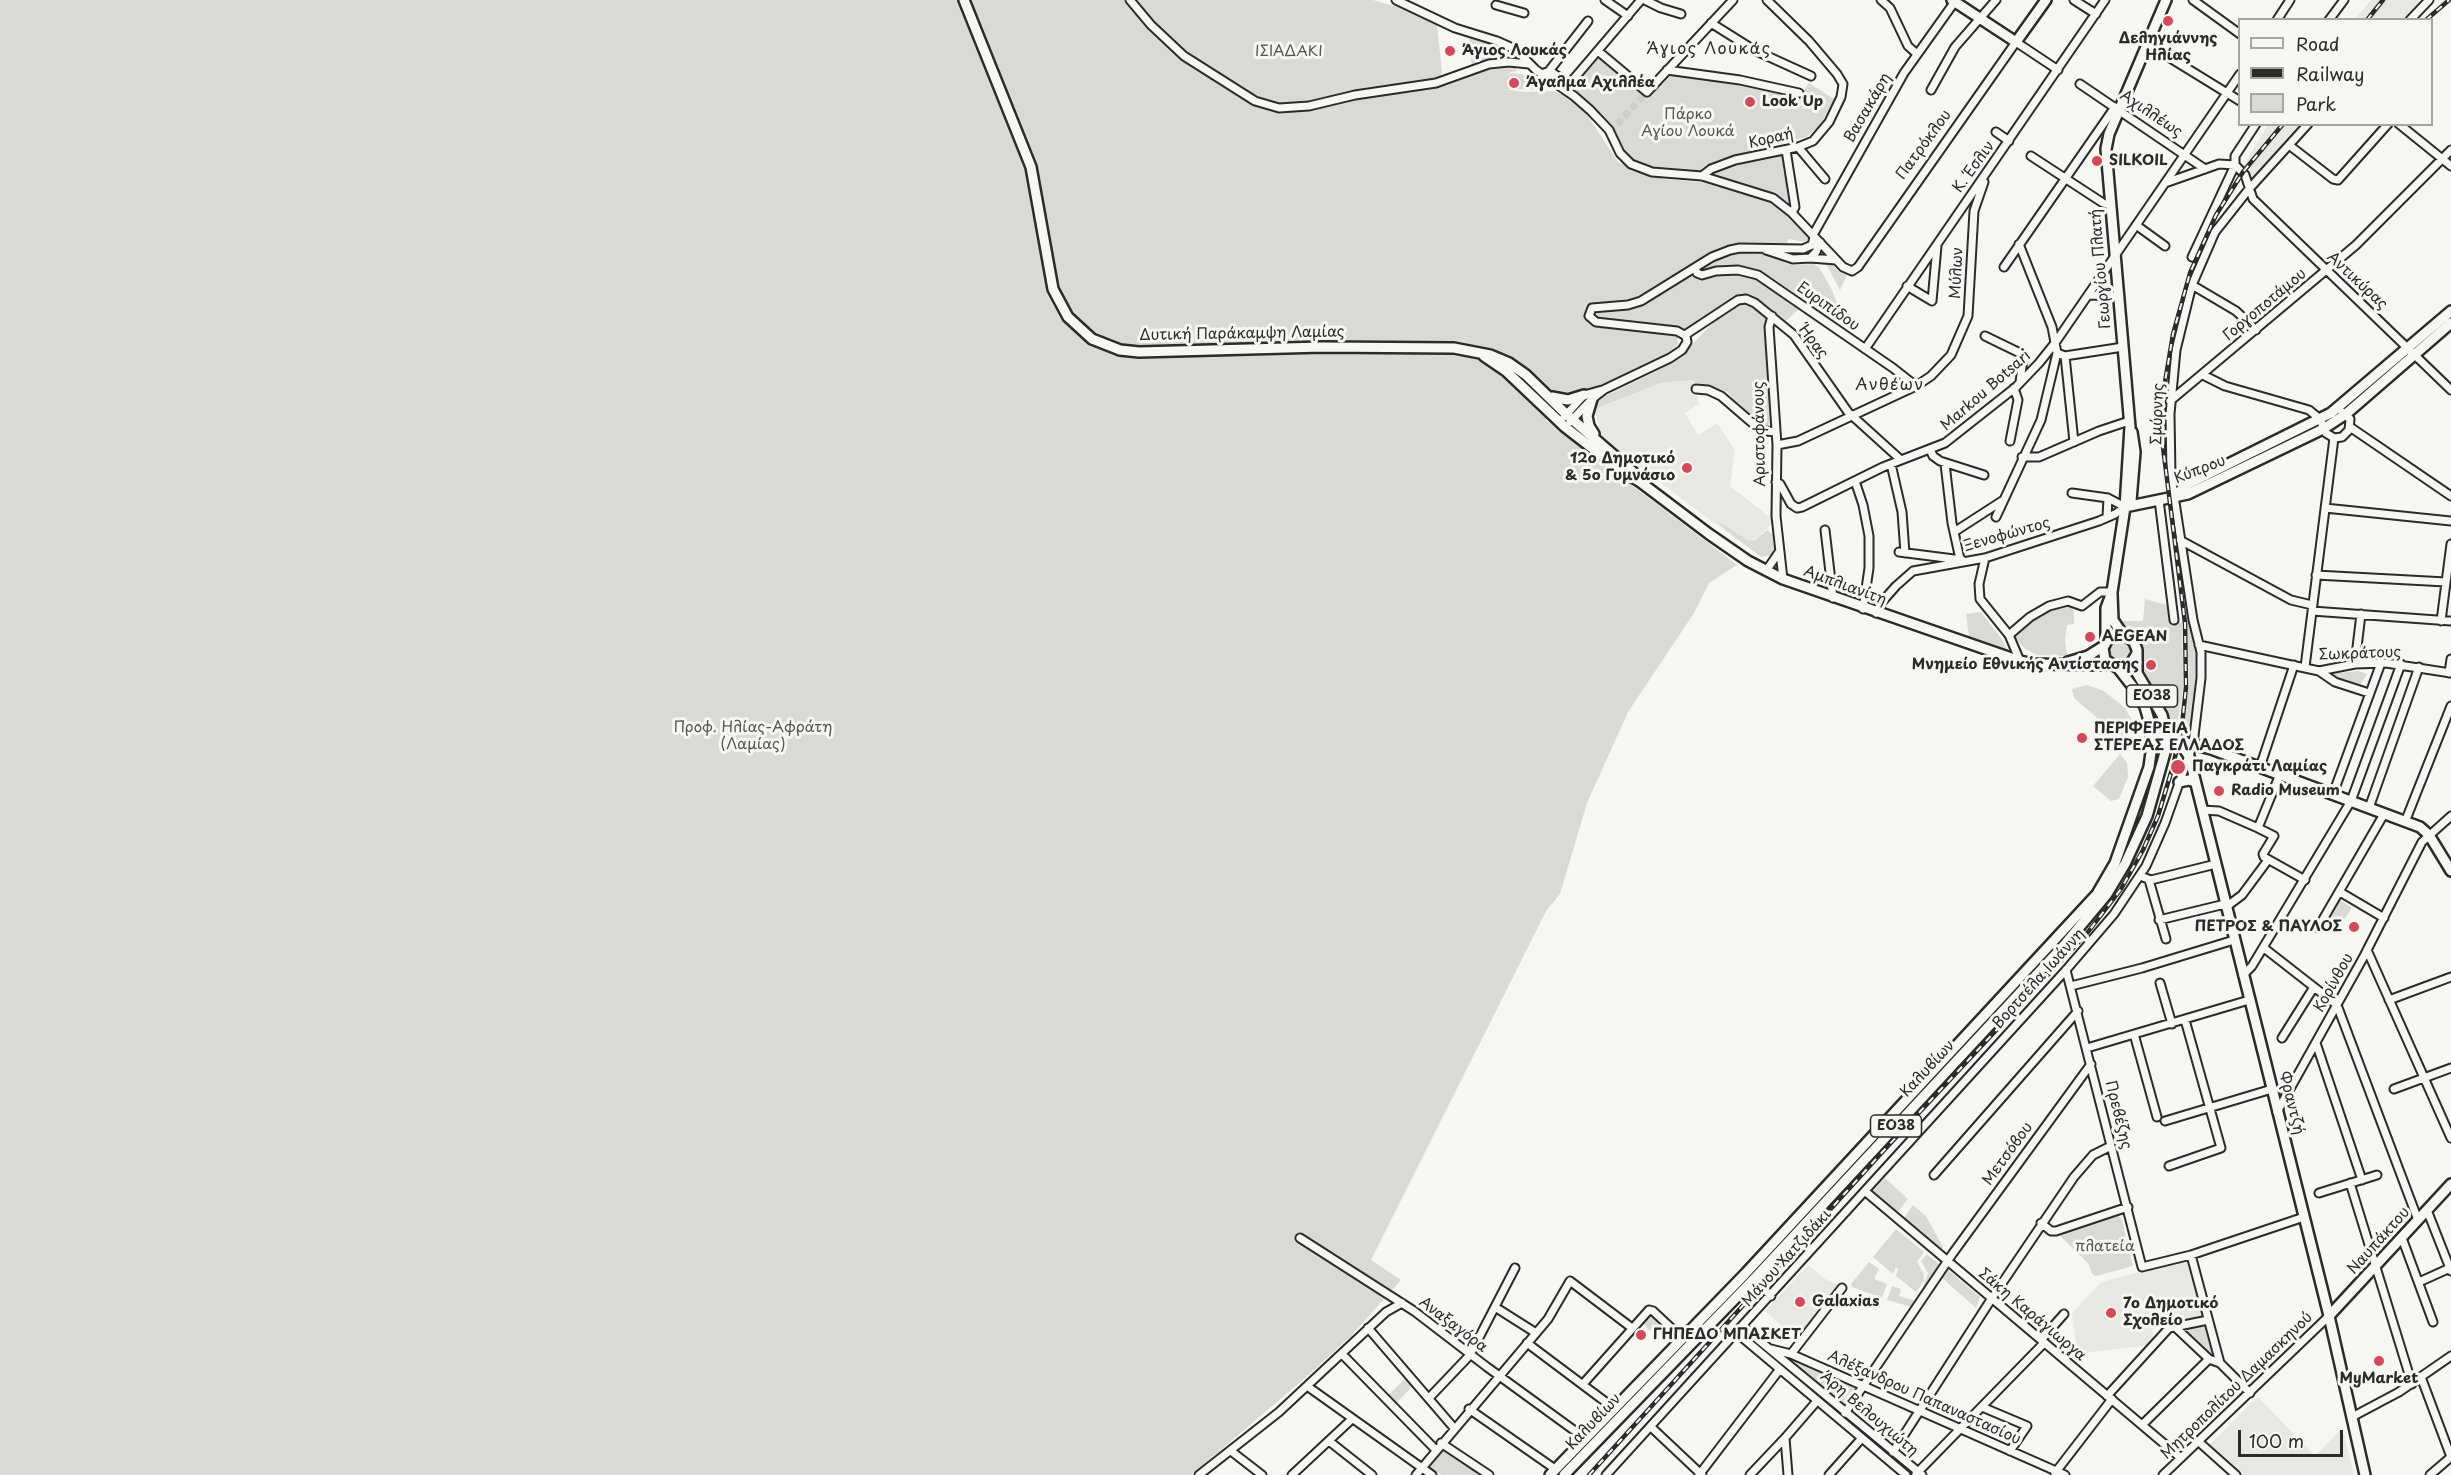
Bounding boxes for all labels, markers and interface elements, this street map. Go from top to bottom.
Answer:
marker: Δεληγιάννης Ηλίας [2161,14,2175,28]
legend [2238,18,2433,126]
place label: Δεληγιάννης Ηλίας [2119,30,2217,65]
text: Road [2296,30,2340,57]
district label: Άγιος Λουκάς [1647,40,1771,60]
place label: Άγιος Λουκάς [1462,42,1567,60]
park label: ΙΣΙΑΔΑΚΙ [1255,43,1323,61]
marker: Άγιος Λουκάς [1443,44,1457,58]
text: Railway [2296,60,2364,87]
street label: Βασακάρη [1841,70,1895,146]
place label: Άγαλμα Αχιλλέα [1526,74,1655,92]
marker: Άγαλμα Αχιλλέα [1507,76,1521,90]
street label: Αχιλλέως [2116,87,2186,141]
text: Park [2296,90,2336,117]
place label: Look Up [1762,93,1823,111]
marker: Look Up [1743,95,1757,109]
park label: Πάρκο Αγίου Λουκά [1641,106,1735,141]
street label: Πατρόκλου [1893,107,1955,183]
street label: Κοραή [1747,125,1795,153]
street label: K. Έσλιν [1949,138,1999,196]
place label: SILKOIL [2109,152,2168,170]
marker: SILKOIL [2090,154,2104,168]
street label: Γεωργίου Πλατή [2087,208,2115,330]
street label: Μύλων [1947,247,1967,299]
street label: Αντικύρας [2323,248,2391,314]
street label: Γοργοποτάμου [2220,265,2310,345]
street label: Ευριπίδου [1793,279,1863,335]
street label: Ήρας [1794,322,1832,362]
street label: Δυτική Παράκαμψη Λαμίας [1139,323,1345,345]
street label: Markou Botsari [1937,347,2035,435]
district label: Ανθέων [1855,376,1925,396]
street label: Αριστοφάνους [1750,381,1770,487]
street label: Σμύρνης [2148,383,2168,445]
place label: 12ο Δημοτικό & 5ο Γυμνάσιο [1565,450,1675,485]
street label: Κύπρου [2172,452,2228,488]
marker: 12ο Δημοτικό & 5ο Γυμνάσιο [1680,461,1694,475]
street label: Ξενοφώντος [1962,514,2052,556]
street label: Αμπλιανίτη [1801,563,1889,609]
place label: AEGEAN [2102,628,2168,646]
marker: AEGEAN [2083,630,2097,644]
street label: Σωκράτους [2319,644,2401,664]
place label: Μνημείο Εθνικής Αντίστασης [1912,656,2139,674]
marker: Μνημείο Εθνικής Αντίστασης [2144,658,2158,672]
road number: ΕΟ38 [2126,685,2178,707]
park label: Προφ. Ηλίας-Αφράτη (Λαμίας) [674,719,832,754]
place label: ΠΕΡΙΦΕΡΕΙΑ ΣΤΕΡΕΑΣ ΕΛΛΑΔΟΣ [2094,720,2244,755]
marker: ΠΕΡΙΦΕΡΕΙΑ ΣΤΕΡΕΑΣ ΕΛΛΑΔΟΣ [2075,731,2089,745]
marker: Παγκράτι Λαμίας [2169,758,2187,776]
place label: Παγκράτι Λαμίας [2192,758,2327,776]
place label: Radio Museum [2231,782,2340,800]
marker: Radio Museum [2212,784,2226,798]
place label: ΠΕΤΡΟΣ & ΠΑΥΛΟΣ [2195,918,2342,936]
marker: ΠΕΤΡΟΣ & ΠΑΥΛΟΣ [2347,920,2361,934]
street label: Βορτσέλα Ιωάννη [1989,925,2089,1033]
street label: Κορίνθου [2310,950,2358,1016]
street label: Καλυβίων [1897,1037,1959,1101]
street label: Φραντζή [2274,1070,2308,1136]
street label: Πρεβέζης [2101,1079,2135,1151]
road number: ΕΟ38 [1870,1115,1922,1137]
street label: Μετσόβου [1979,1119,2037,1189]
street label: Ναυπάκτου [2344,1204,2414,1278]
street label: Μάνου Χατζιδάκι [1738,1206,1836,1310]
park label: πλατεία [2075,1238,2135,1256]
street label: Σάκη Καράγιωργα [1975,1265,2089,1365]
street label: Αναξαγόρα [1415,1293,1491,1357]
place label: Galaxias [1812,1293,1879,1311]
marker: Galaxias [1793,1295,1807,1309]
place label: 7ο Δημοτικό Σχολείο [2123,1295,2218,1330]
marker: 7ο Δημοτικό Σχολείο [2104,1306,2118,1320]
street label: Μητροπολίτου Δαμασκηνού [2157,1309,2317,1463]
place label: ΓΗΠΕΔΟ ΜΠΑΣΚΕΤ [1653,1326,1801,1344]
marker: ΓΗΠΕΔΟ ΜΠΑΣΚΕΤ [1634,1328,1648,1342]
street label: Αλέξανδρου Παπαναστασίου [1825,1347,2023,1449]
marker: MyMarket [2372,1354,2386,1368]
street label: Άρη Βελουχιώτη [1816,1368,1922,1460]
place label: MyMarket [2340,1370,2418,1388]
street label: Καλυβίων [1563,1390,1625,1454]
scale bar [2241,1418,2346,1456]
text: 100 m [2249,1427,2304,1454]

